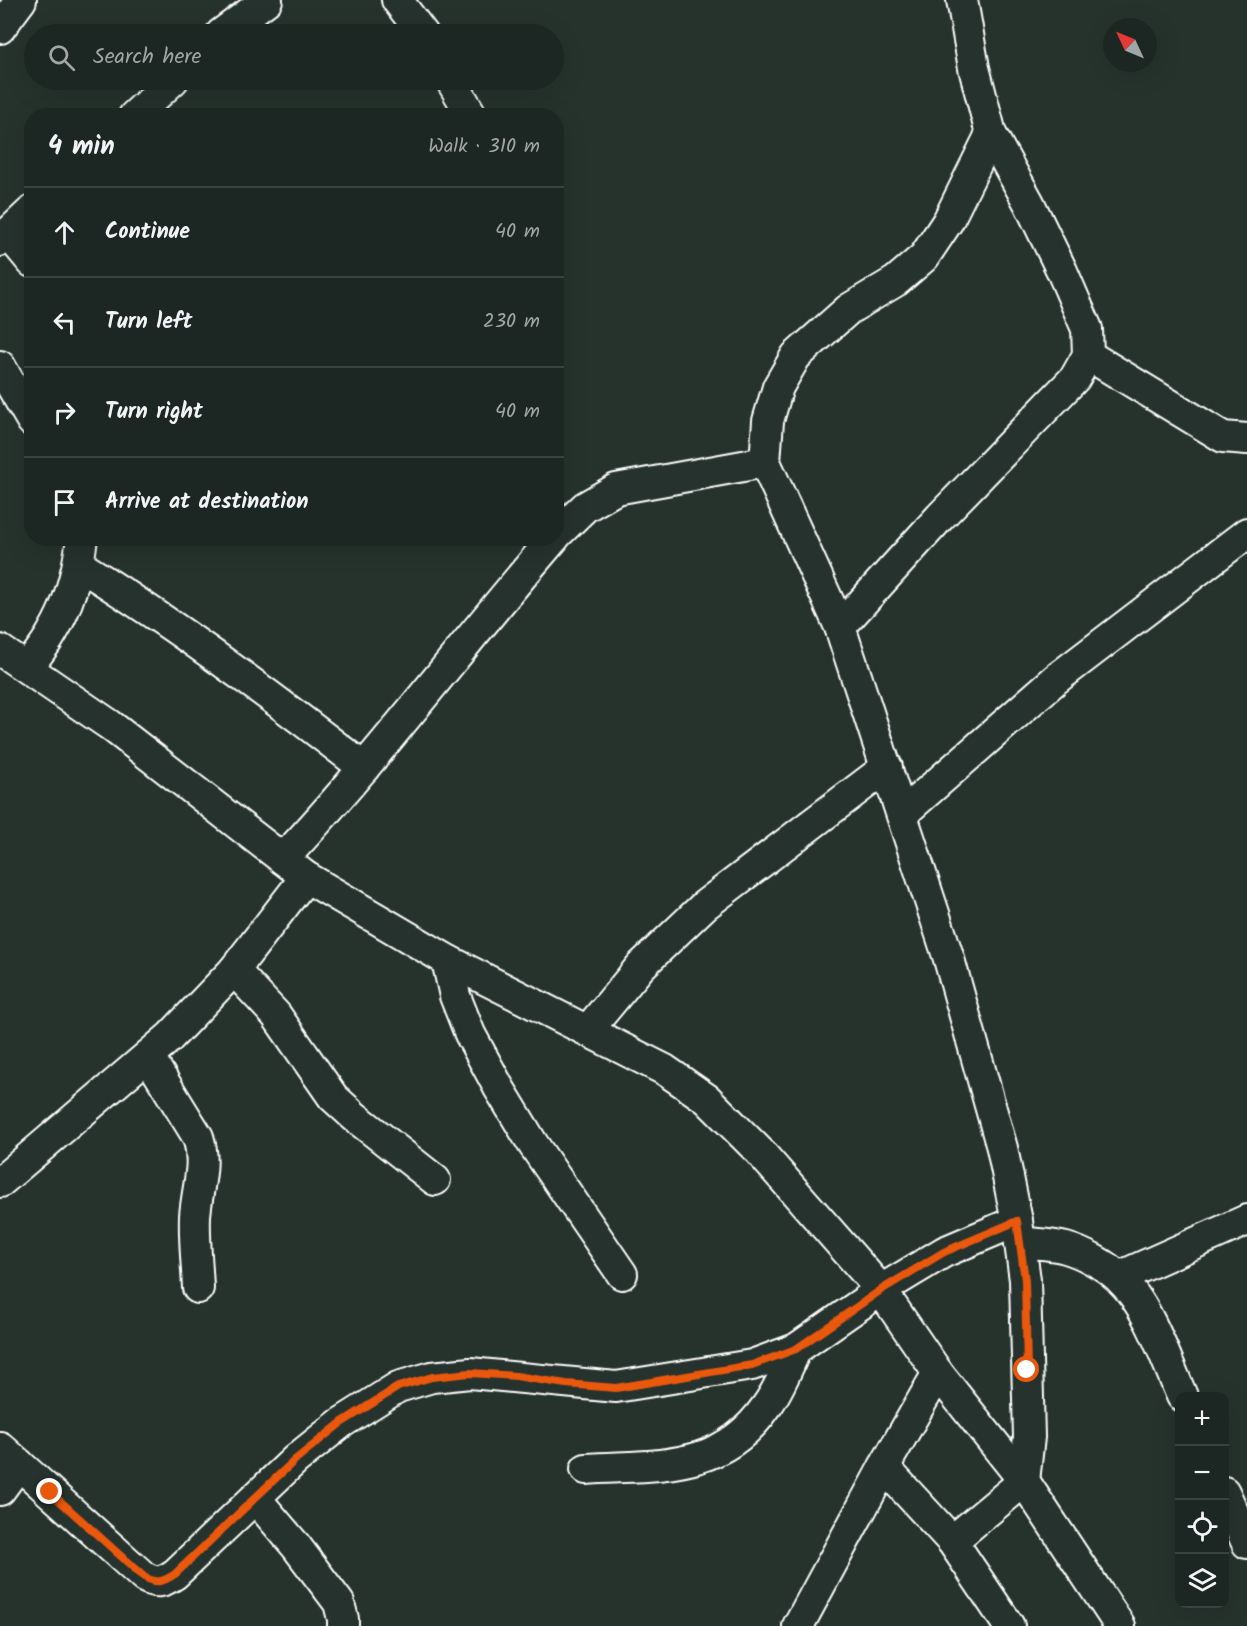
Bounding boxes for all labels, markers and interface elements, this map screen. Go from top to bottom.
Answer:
north arrow [1103,18,1157,72]
search box [24,24,564,90]
text: Search here [93,40,201,75]
icon: search [45,41,78,74]
text: 4 min [48,126,115,168]
text: Walk · 310 m [428,131,540,163]
text: Continue [105,215,190,250]
icon: ahead [48,216,81,249]
text: 40 m [495,216,540,248]
text: Turn left [105,305,192,340]
icon: left [48,306,81,339]
text: 230 m [483,306,540,338]
text: Turn right [105,395,203,430]
icon: right [48,396,81,429]
text: 40 m [495,396,540,428]
text: Arrive at destination [105,485,308,520]
icon: arrive [48,486,81,519]
route start [1013,1356,1039,1382]
map controls [1175,1392,1229,1608]
button: + [1175,1392,1229,1446]
button: − [1175,1446,1229,1500]
route end [36,1478,62,1504]
button: locate [1175,1500,1229,1554]
button: layers [1175,1554,1229,1608]

